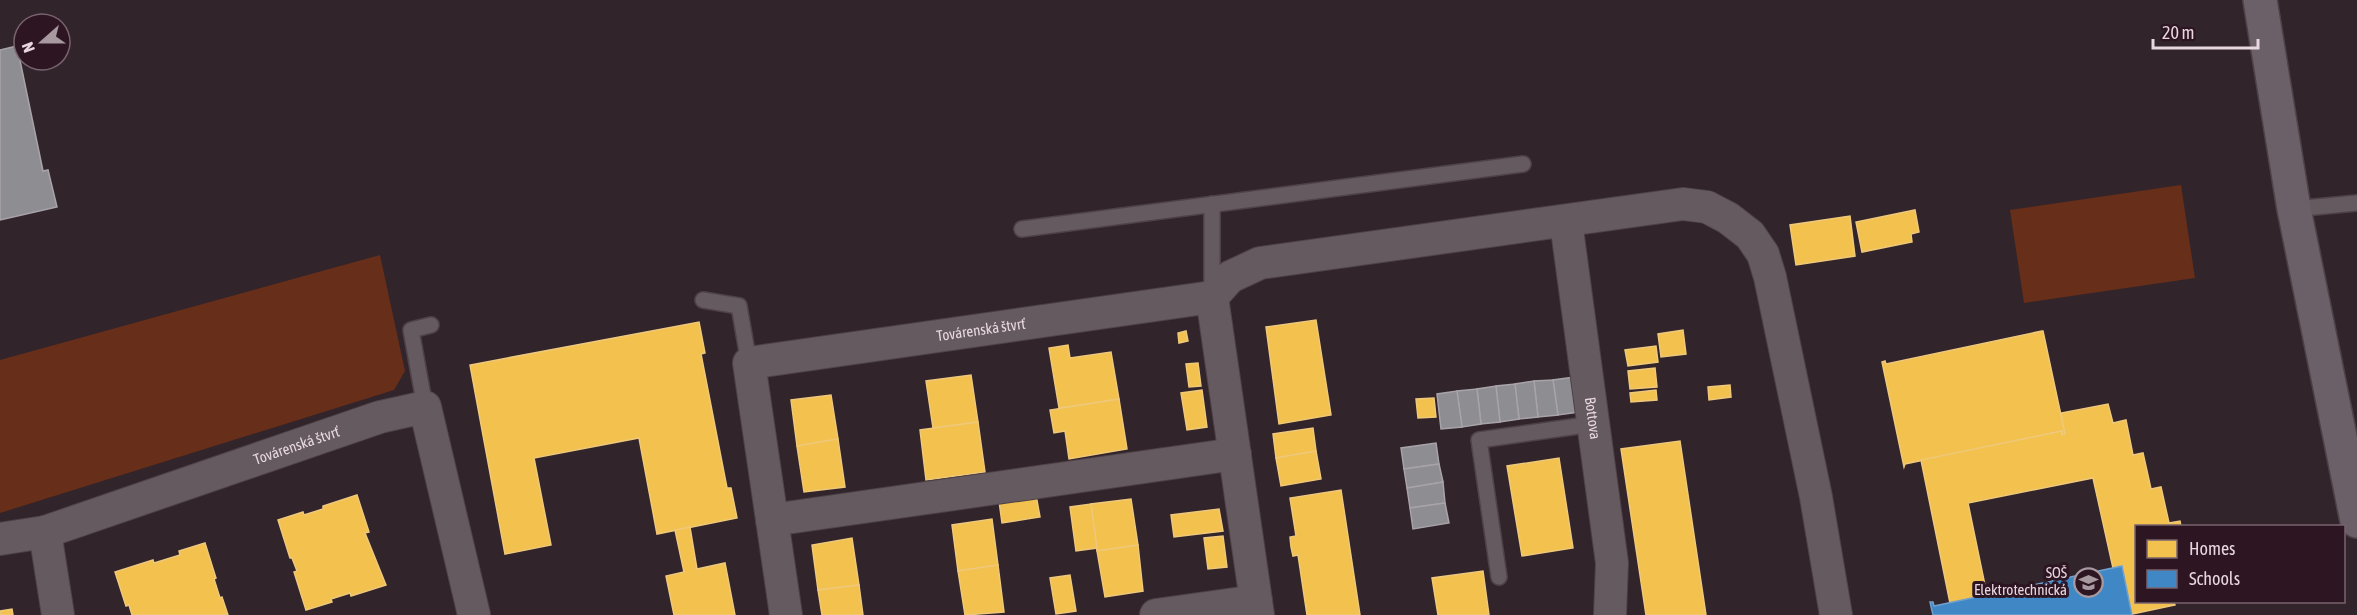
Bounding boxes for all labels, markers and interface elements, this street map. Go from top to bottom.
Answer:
north arrow [12,12,72,72]
scale bar [2153,12,2258,50]
text: 20 m [2162,22,2194,43]
text: N [18,40,38,55]
street label: Továrenská štvrť [935,315,1027,344]
street label: Bottova [1582,396,1604,440]
street label: Továrenská štvrť [251,422,342,468]
legend [2135,525,2345,603]
text: Homes [2189,538,2235,559]
place label: SOŠ Elektrotechnická [1974,564,2067,598]
school or university icon: SOŠ Elektrotechnická [2072,566,2104,598]
text: Schools [2189,568,2240,589]

